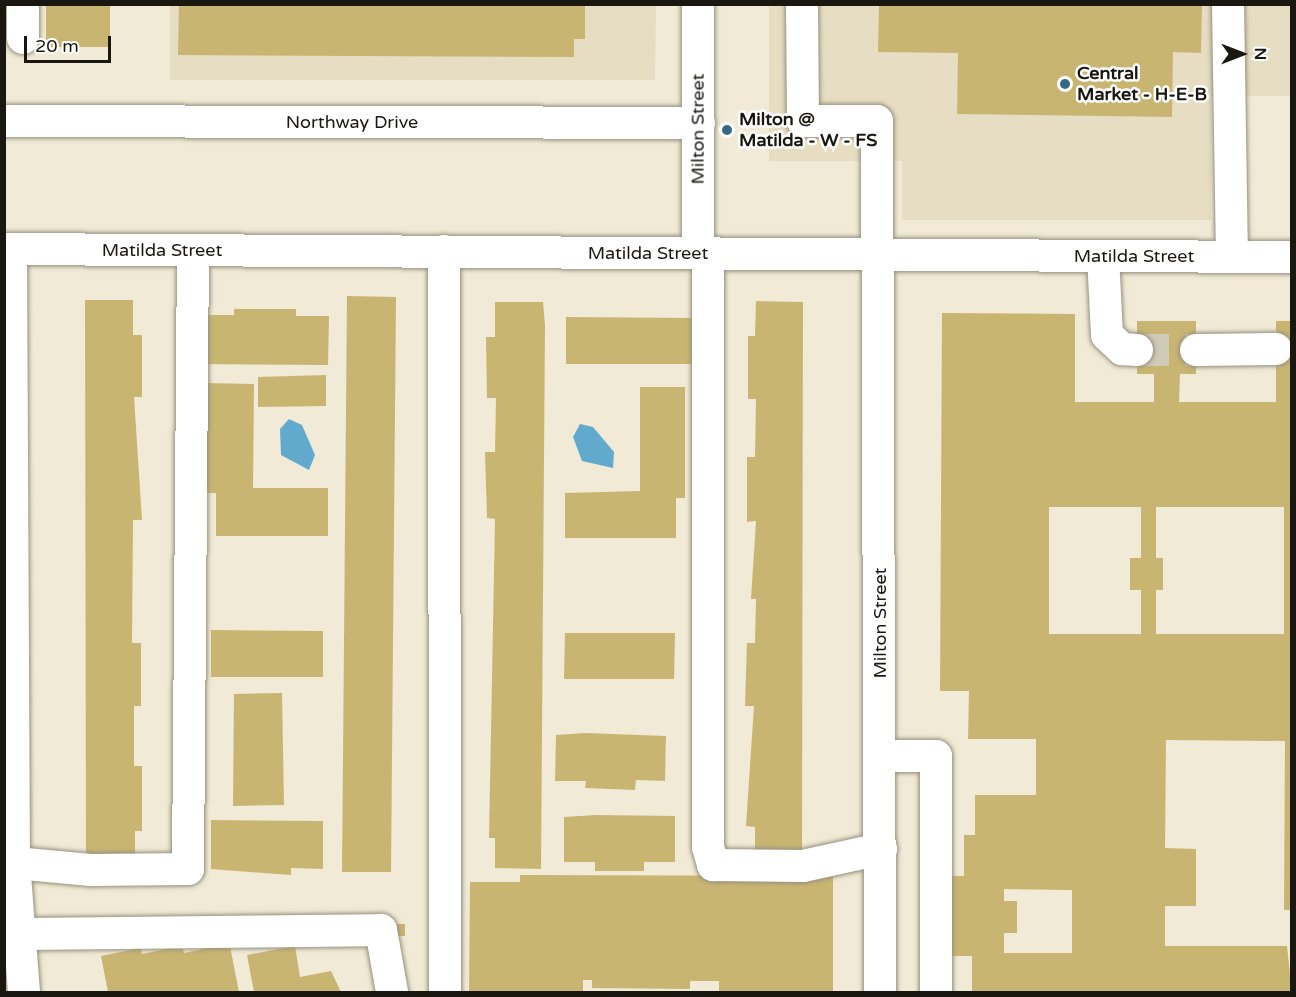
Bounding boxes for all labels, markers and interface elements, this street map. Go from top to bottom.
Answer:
scale bar [27,24,114,62]
north arrow [1212,24,1272,84]
text: 20 m [35,35,79,57]
text: N [1250,48,1270,60]
place label: Central Market - H-E-B [1077,63,1207,106]
street label: Milton Street [687,74,709,184]
marker: Central Market - H-E-B [1058,77,1072,91]
place label: Milton @ Matilda - W - FS [739,109,877,152]
street label: Northway Drive [286,111,418,133]
marker: Milton @ Matilda - W - FS [720,123,734,137]
street label: Matilda Street [102,239,222,261]
street label: Matilda Street [588,242,708,264]
street label: Matilda Street [1074,245,1194,267]
street label: Milton Street [869,568,891,678]

